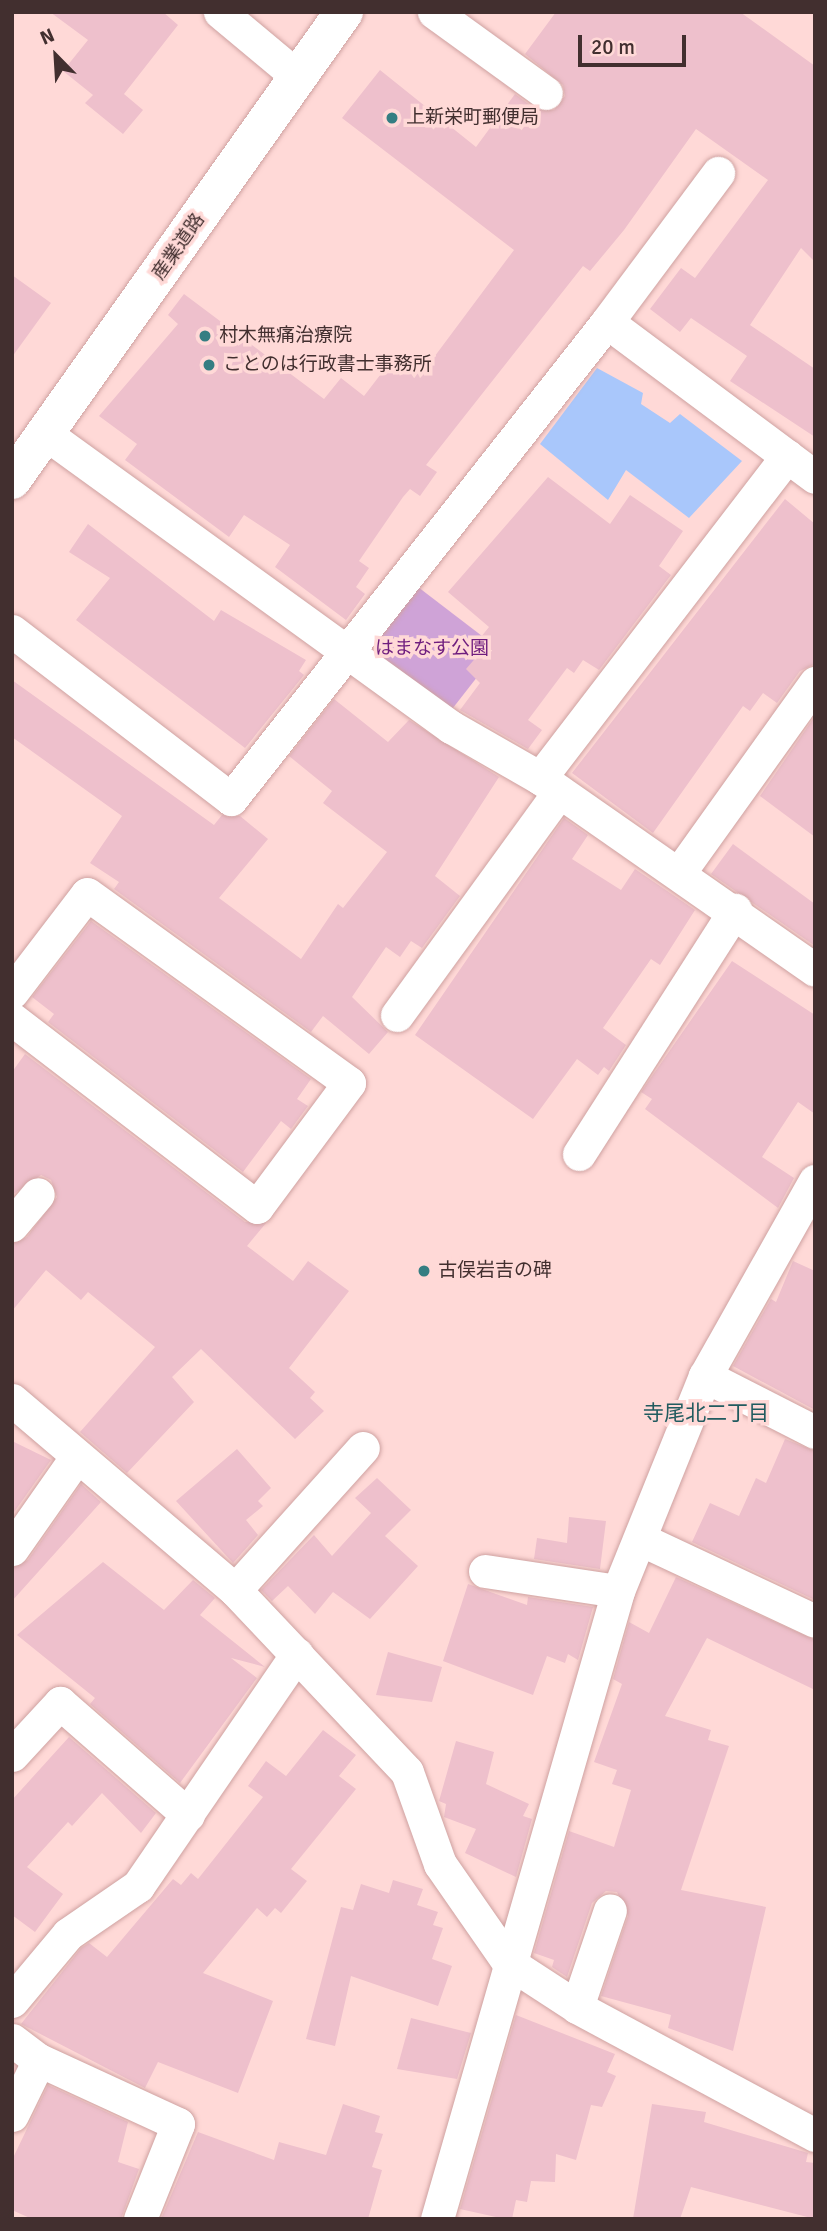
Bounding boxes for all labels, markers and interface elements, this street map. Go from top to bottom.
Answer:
north arrow [21,21,91,91]
scale bar [582,21,690,65]
text: N [37,23,58,50]
text: 20 m [591,34,635,60]
place label: 上新栄町郵便局 [406,107,539,129]
marker: 上新栄町郵便局 [384,110,400,126]
street label: 産業道路 [148,209,210,285]
place label: 村木無痛治療院 [219,325,352,347]
marker: 村木無痛治療院 [197,328,213,344]
place label: ことのは行政書士事務所 [223,354,432,376]
marker: ことのは行政書士事務所 [201,357,217,373]
park label: はまなす公園 [375,638,489,660]
place label: 古俣岩吉の碑 [438,1260,552,1282]
marker: 古俣岩吉の碑 [416,1263,432,1279]
district label: 寺尾北二丁目 [643,1400,769,1426]

